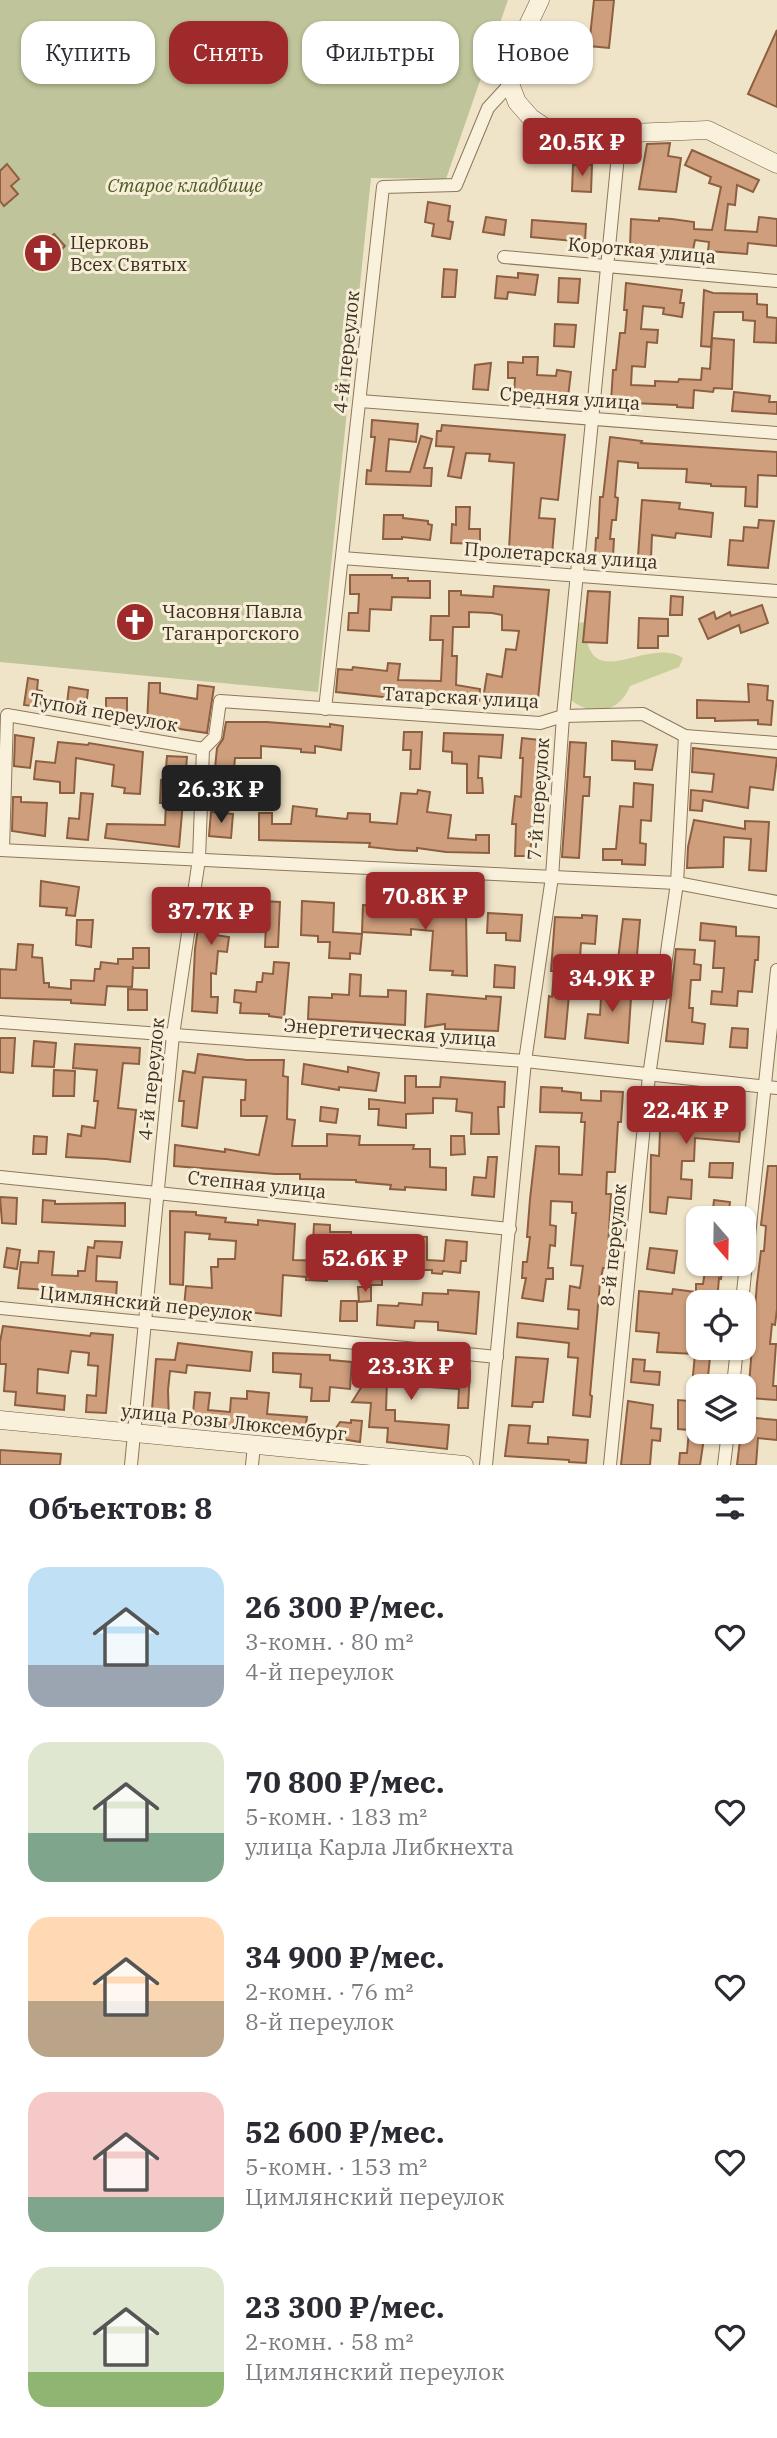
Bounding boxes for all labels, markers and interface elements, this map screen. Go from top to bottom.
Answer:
chip: Купить [21,21,155,84]
chip: Снять [169,21,288,84]
chip: Фильтры [302,21,459,84]
chip: Новое [473,21,593,84]
pin: 20.5K ₽ [517,118,647,178]
text: 20.5K ₽ [539,126,625,156]
park label: Старое кладбище [107,173,263,197]
place label: Церковь Всех Святых [70,230,187,276]
church icon: Церковь Всех Святых [22,232,64,274]
street label: Короткая улица [567,232,717,268]
street label: 4-й переулок [328,290,364,414]
street label: Средняя улица [499,381,641,415]
street label: Пролетарская улица [463,536,659,574]
place label: Часовня Павла Таганрогского [162,599,303,645]
church icon: Часовня Павла Таганрогского [114,601,156,643]
street label: Татарская улица [382,681,540,713]
street label: Тупой переулок [28,687,180,737]
street label: 7-й переулок [522,737,554,861]
pin: 26.3K ₽ [156,766,286,825]
text: 26.3K ₽ [178,773,264,803]
pin: 70.8K ₽ [360,872,490,932]
text: 70.8K ₽ [382,880,468,910]
pin: 37.7K ₽ [146,888,276,947]
text: 37.7K ₽ [168,895,254,925]
pin: 34.9K ₽ [547,954,677,1014]
text: 34.9K ₽ [569,962,655,992]
street label: Энергетическая улица [283,1013,497,1051]
street label: 4-й переулок [133,1017,169,1141]
pin: 22.4K ₽ [621,1086,751,1146]
text: 22.4K ₽ [643,1094,729,1124]
street label: Степная улица [186,1165,328,1203]
street label: 8-й переулок [595,1183,631,1307]
north arrow [686,1206,756,1276]
map controls [686,1206,756,1444]
pin: 52.6K ₽ [300,1234,430,1294]
text: 52.6K ₽ [322,1242,408,1272]
street label: Цимлянский переулок [38,1280,254,1326]
button: locate [686,1290,756,1360]
pin: 23.3K ₽ [346,1342,476,1402]
text: 23.3K ₽ [368,1350,454,1380]
button: layers [686,1374,756,1444]
street label: улица Розы Люксембург [120,1398,348,1446]
text: Объектов: 8 [28,1488,212,1527]
icon: filters [711,1488,749,1526]
text: 26 300 ₽/мес. [245,1587,444,1626]
icon: home [84,1595,168,1679]
icon: heart [711,1618,749,1656]
text: 3-комн. · 80 m² [245,1626,414,1656]
text: 4-й переулок [245,1656,394,1686]
text: 70 800 ₽/мес. [245,1762,444,1801]
icon: home [84,1770,168,1854]
icon: heart [711,1793,749,1831]
text: 5-комн. · 183 m² [245,1801,427,1831]
text: улица Карла Либкнехта [245,1831,514,1861]
text: 34 900 ₽/мес. [245,1937,444,1976]
icon: home [84,1945,168,2029]
icon: heart [711,1968,749,2006]
text: 2-комн. · 76 m² [245,1976,414,2006]
text: 8-й переулок [245,2006,394,2036]
text: 52 600 ₽/мес. [245,2112,444,2151]
icon: home [84,2120,168,2204]
icon: heart [711,2143,749,2181]
text: 5-комн. · 153 m² [245,2151,427,2181]
text: Цимлянский переулок [245,2181,504,2211]
text: 23 300 ₽/мес. [245,2287,444,2326]
icon: home [84,2295,168,2379]
icon: heart [711,2318,749,2356]
text: 2-комн. · 58 m² [245,2326,414,2356]
text: Цимлянский переулок [245,2356,504,2386]

